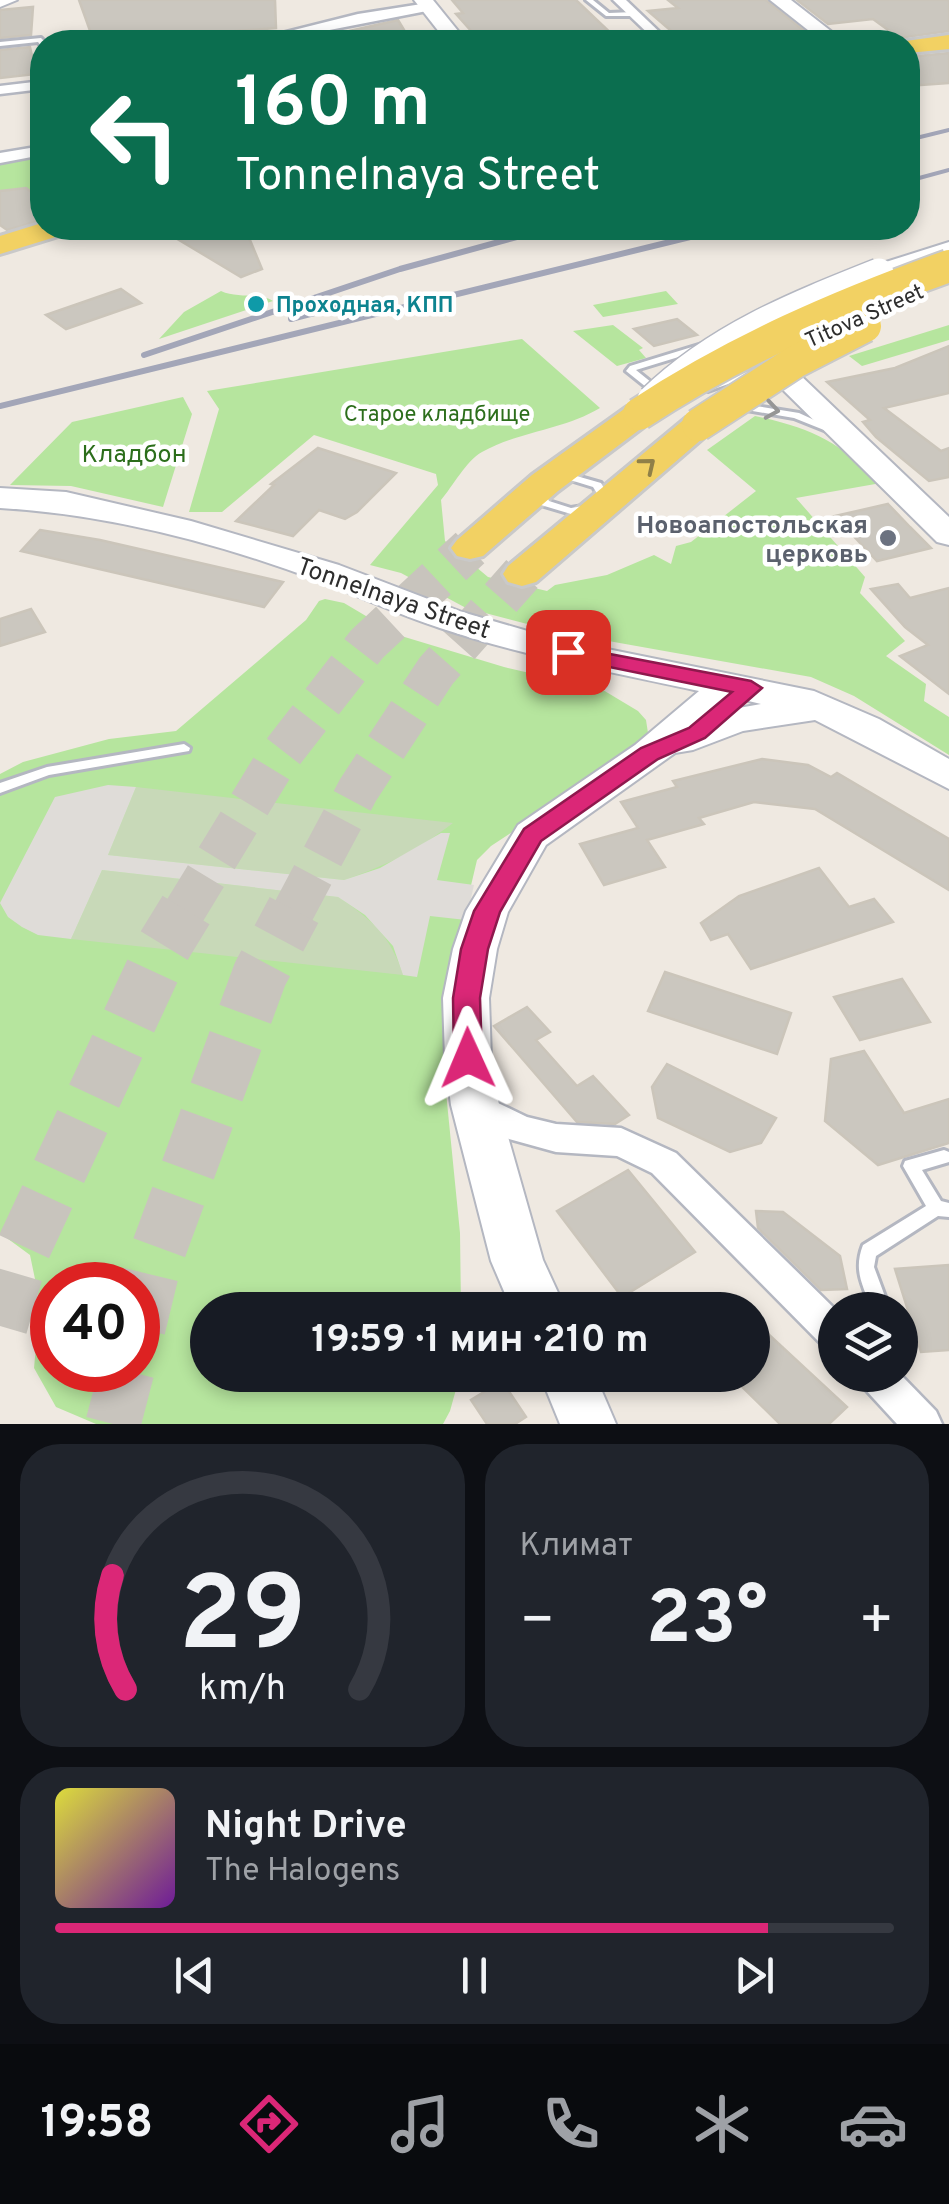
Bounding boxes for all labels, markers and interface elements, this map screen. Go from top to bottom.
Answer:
text: 160 m [235,62,431,151]
icon: left [70,70,200,200]
text: Tonnelnaya Street [235,149,600,206]
street label: Titova Street [802,279,928,355]
marker: Проходная, КПП [245,293,267,315]
place label: Проходная, КПП [276,293,453,320]
one-way arrow [764,399,780,420]
park label: Старое кладбище [344,402,530,429]
park label: Кладбон [82,440,186,472]
one-way arrow [637,459,655,477]
place label: Новоапостольская церковь [636,511,868,572]
marker: Новоапостольская церковь [877,527,899,549]
street label: Tonnelnaya Street [292,552,494,648]
pin [526,610,611,695]
icon: arrive [541,625,596,680]
position arrow [416,1006,520,1110]
speed limit sign: 40 [30,1262,160,1392]
map controls [818,1292,918,1392]
button: layers [818,1292,918,1392]
text: 19:59 · 1 мин · 210 m [311,1317,649,1366]
text: Климат [520,1527,633,1567]
text: 29 [178,1555,306,1687]
text: 23° [646,1575,768,1670]
text: − [520,1588,555,1658]
text: + [859,1588,894,1658]
text: km/h [199,1667,286,1713]
text: Night Drive [205,1803,407,1852]
text: The Halogens [205,1852,400,1892]
icon: previous [167,1948,222,2003]
icon: pause [447,1948,502,2003]
icon: next [727,1948,782,2003]
icon: directions [234,2089,304,2159]
icon: music [385,2089,455,2159]
icon: phone [536,2089,606,2159]
icon: climate [687,2089,757,2159]
icon: car [838,2089,908,2159]
text: 19:58 [41,2096,153,2153]

